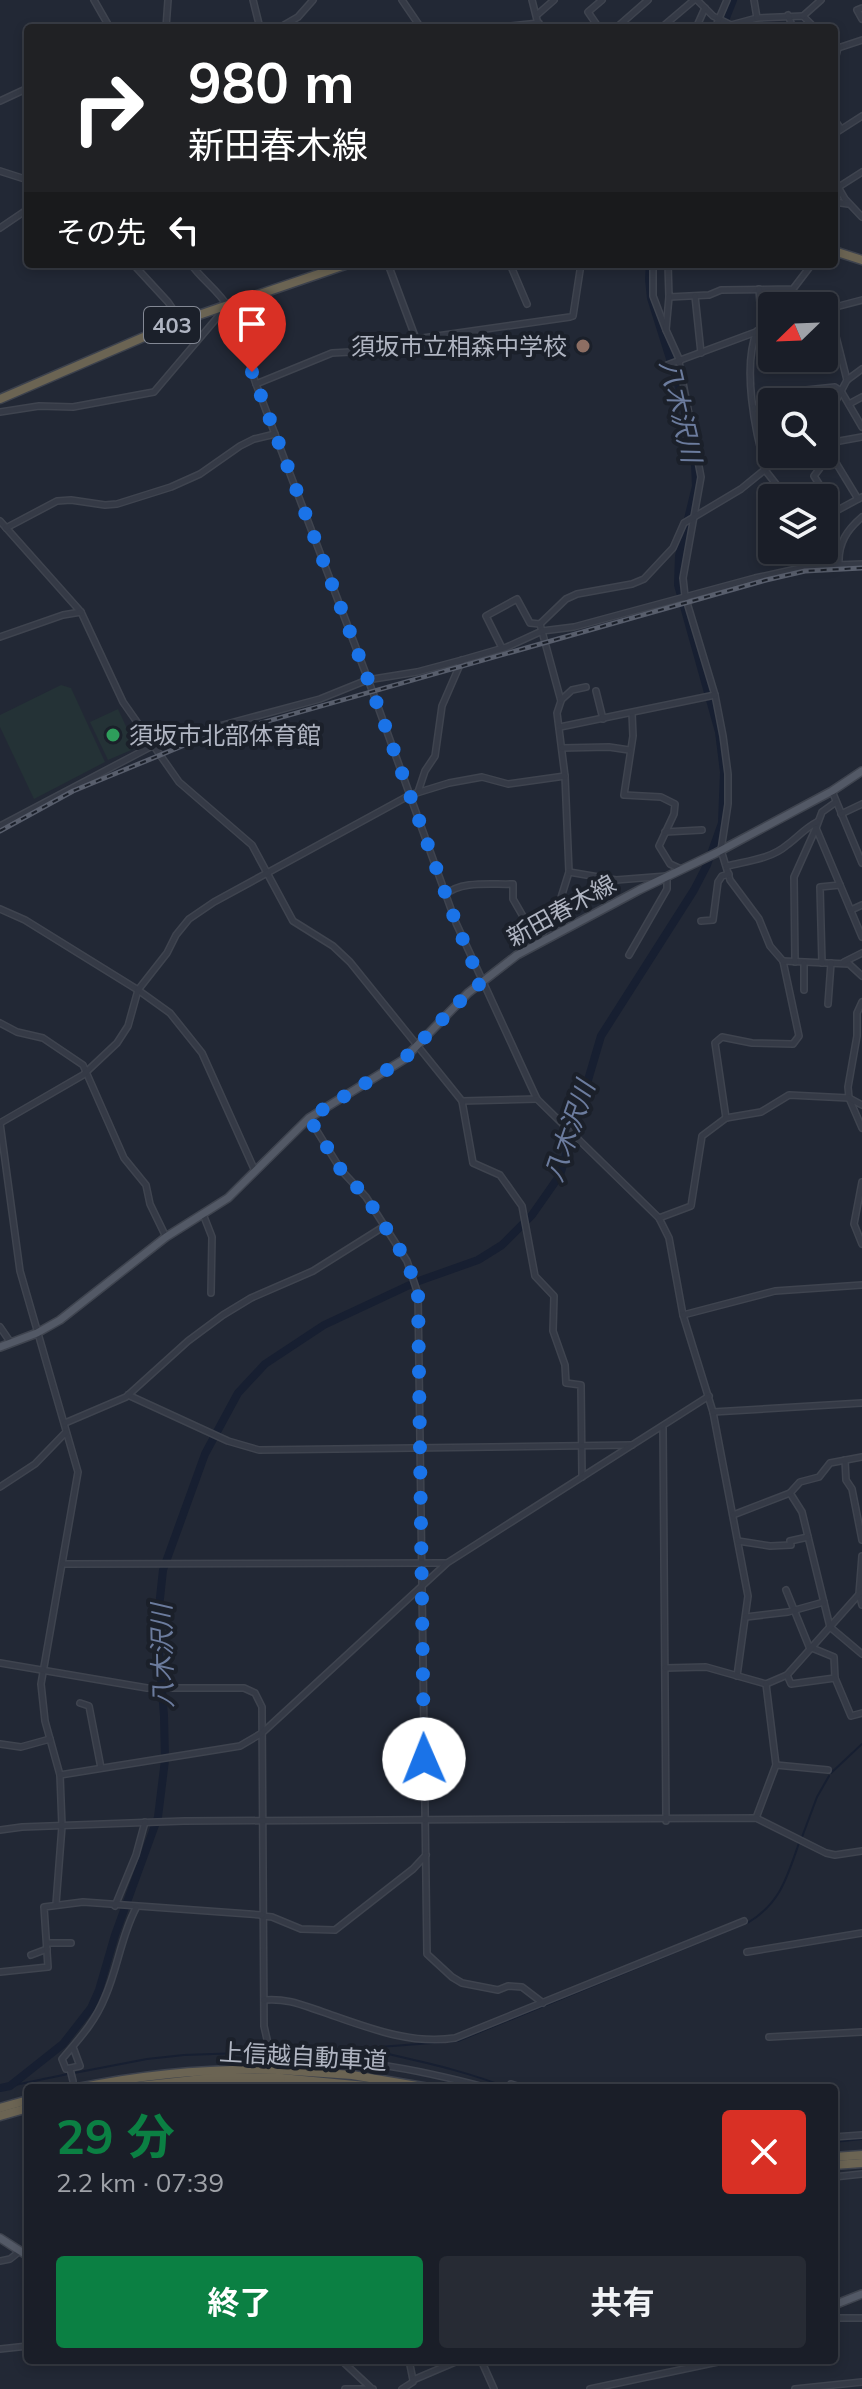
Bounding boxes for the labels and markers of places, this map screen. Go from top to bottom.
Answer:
pin [218,290,286,372]
place label: 須坂市立相森中学校 [351,331,567,361]
marker: 須坂市立相森中学校 [574,337,592,355]
place label: 須坂市北部体育館 [129,720,321,750]
marker: 須坂市北部体育館 [104,726,122,744]

